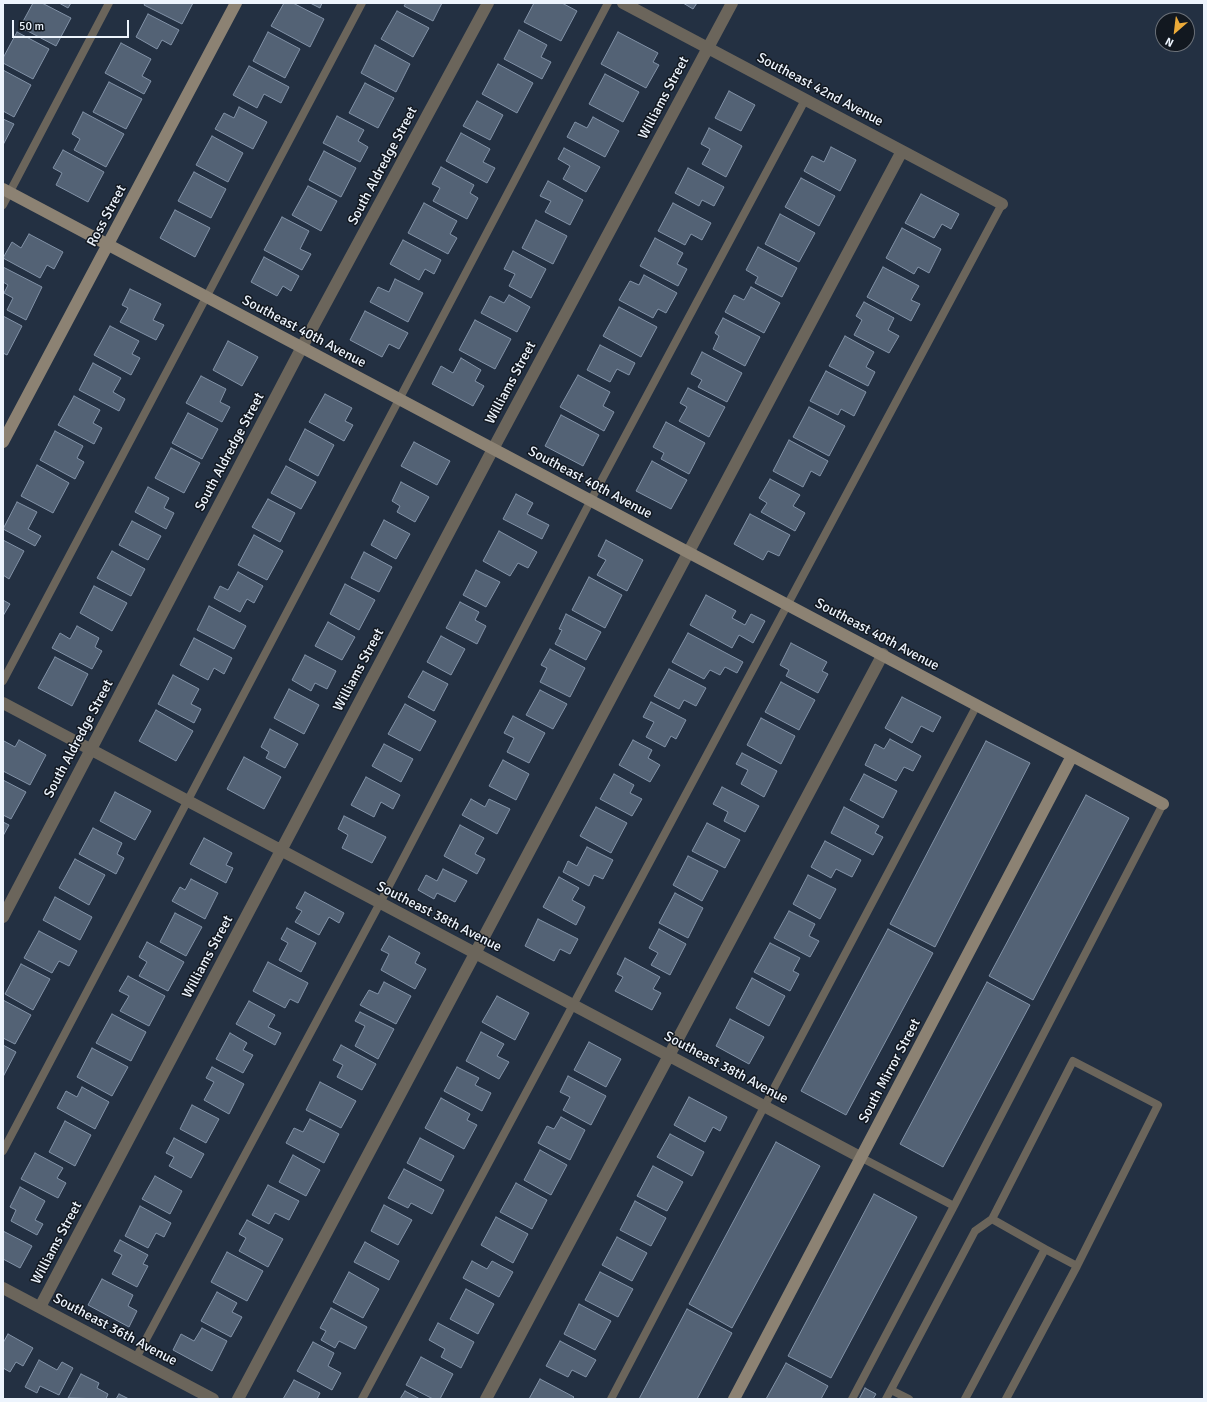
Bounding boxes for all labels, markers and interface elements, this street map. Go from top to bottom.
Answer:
scale bar [14,12,131,38]
north arrow [1155,12,1195,52]
text: 50 m [19,19,44,34]
text: N [1163,35,1176,50]
street label: Southeast 42nd Avenue [754,50,886,130]
street label: Williams Street [635,54,693,142]
street label: South Aldredge Street [345,104,421,228]
street label: Ross Street [84,182,130,250]
street label: Southeast 40th Avenue [239,292,369,372]
street label: Williams Street [482,339,540,427]
street label: South Aldredge Street [192,390,268,514]
street label: Southeast 40th Avenue [525,443,655,523]
street label: Southeast 40th Avenue [812,595,942,675]
street label: Williams Street [330,626,388,714]
street label: South Aldredge Street [41,677,117,801]
street label: Southeast 38th Avenue [374,878,504,956]
street label: Williams Street [179,913,237,1001]
street label: South Mirror Street [855,1016,925,1126]
street label: Southeast 38th Avenue [661,1028,791,1108]
street label: Williams Street [28,1199,86,1287]
street label: Southeast 36th Avenue [50,1290,180,1370]

